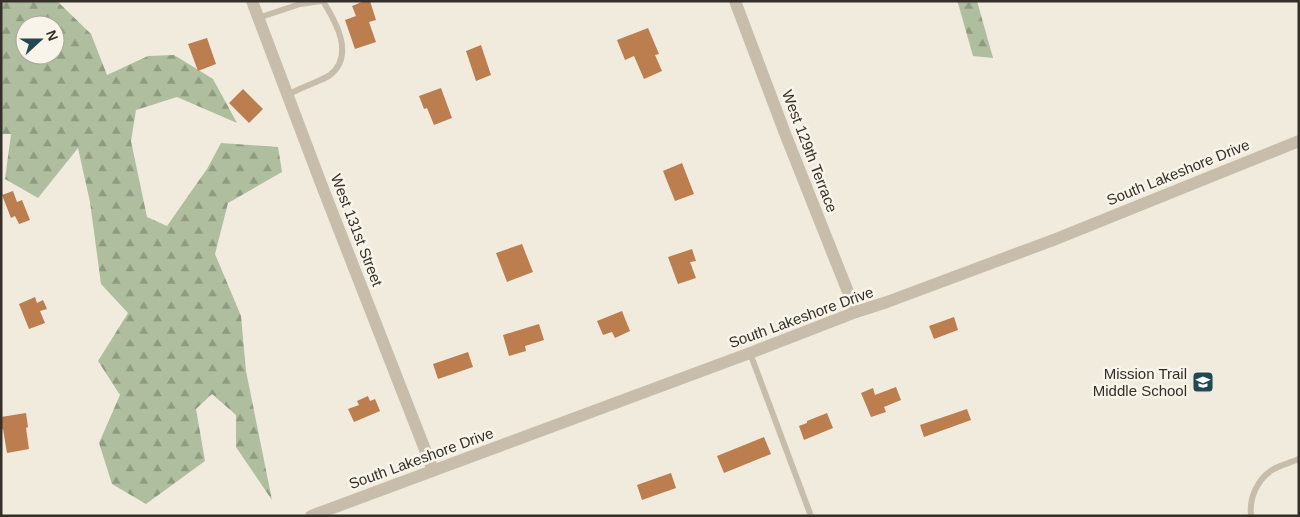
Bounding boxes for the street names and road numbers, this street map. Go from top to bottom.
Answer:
street label: West 129th Terrace [779,87,841,215]
street label: South Lakeshore Drive [1104,136,1252,208]
street label: West 131st Street [328,171,387,289]
street label: South Lakeshore Drive [726,283,876,351]
street label: South Lakeshore Drive [346,424,496,492]

